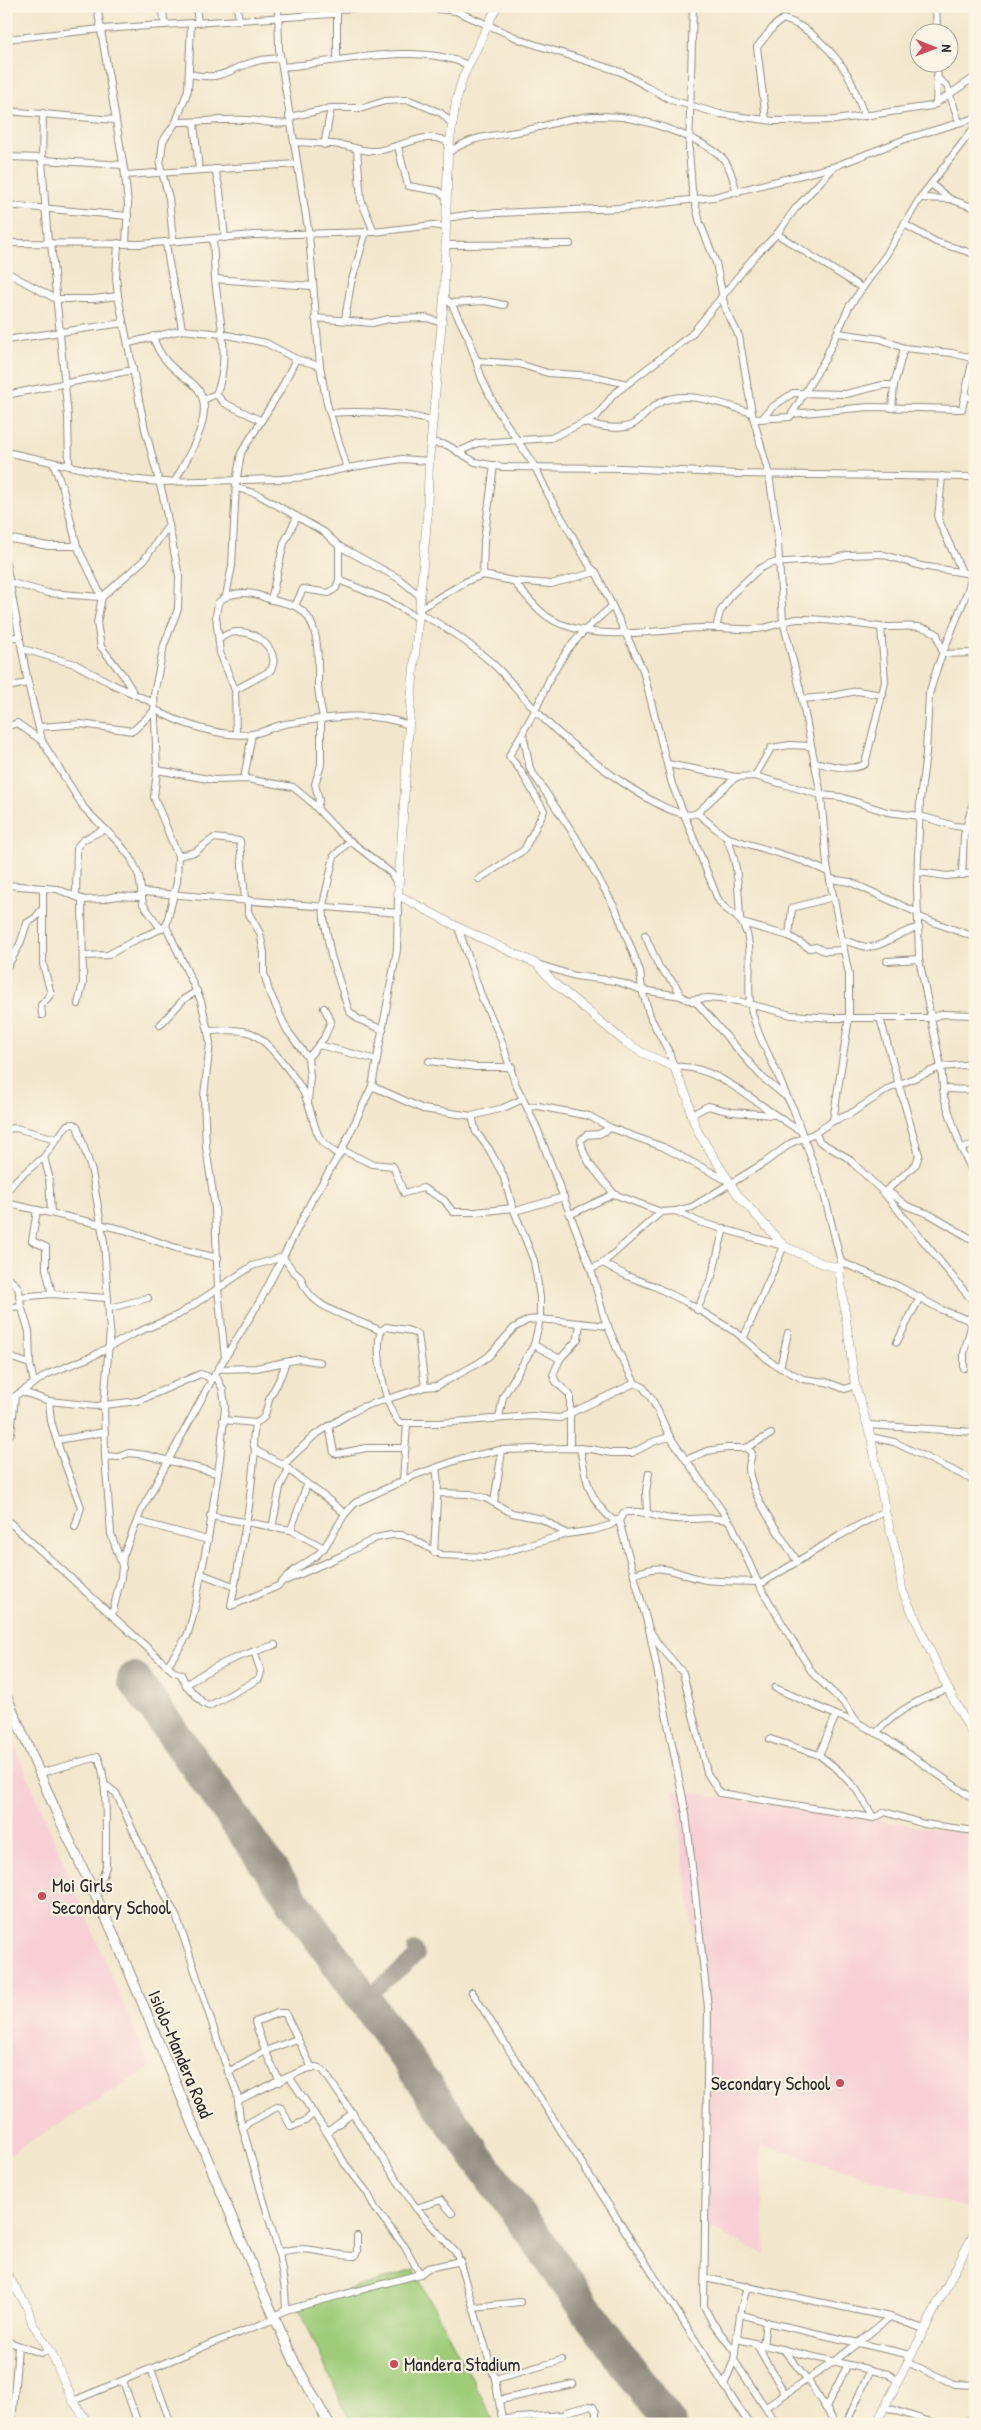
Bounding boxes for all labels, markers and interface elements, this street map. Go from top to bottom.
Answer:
north arrow [908,22,958,72]
text: N [938,44,957,53]
place label: Moi Girls Secondary School [52,1872,172,1920]
marker: Moi Girls Secondary School [36,1890,48,1902]
street label: Isiolo-Mandera Road [142,1986,220,2123]
place label: Secondary School [711,2070,831,2096]
marker: Secondary School [834,2077,846,2089]
place label: Mandera Stadium [404,2351,520,2377]
marker: Mandera Stadium [388,2358,400,2370]

